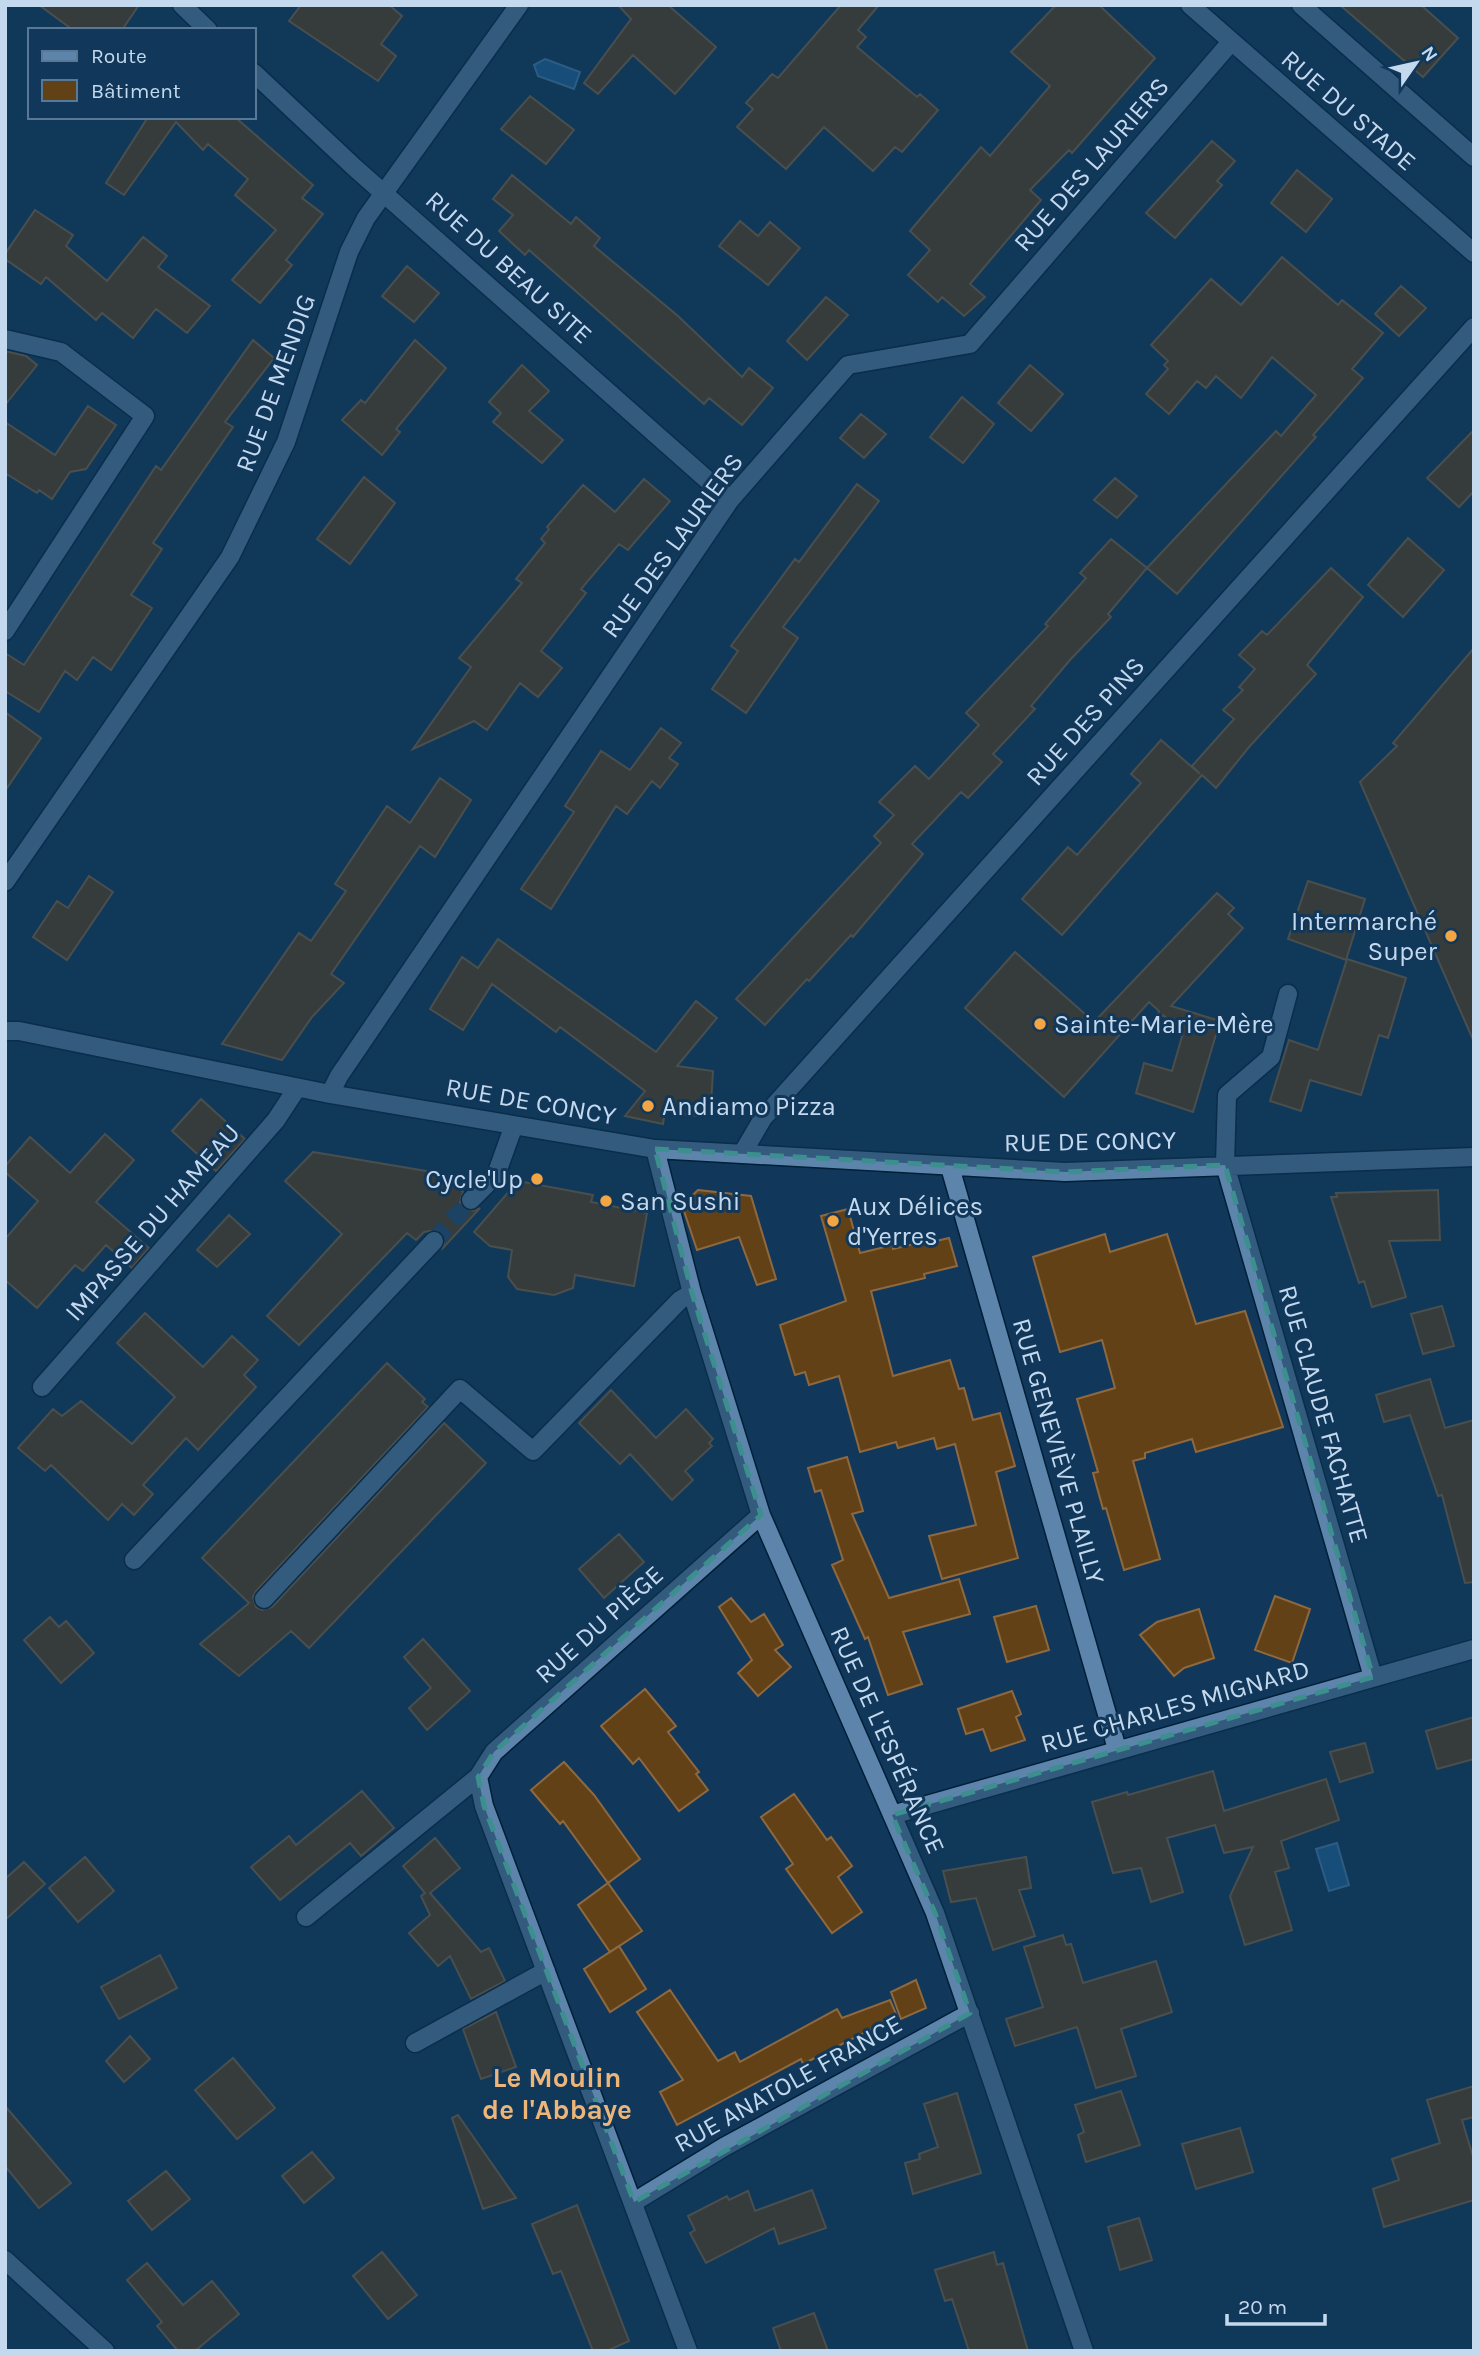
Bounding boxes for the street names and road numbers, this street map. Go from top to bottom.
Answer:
street label: RUE DU STADE [1275,43,1422,177]
street label: RUE DES LAURIERS [1007,71,1176,258]
street label: RUE DU BEAU SITE [419,184,598,350]
street label: RUE DE MENDIG [229,290,322,476]
street label: RUE DES LAURIERS [595,447,750,644]
street label: RUE DES PINS [1019,651,1151,792]
street label: RUE DE CONCY [443,1071,619,1132]
street label: IMPASSE DU HAMEAU [58,1117,246,1327]
street label: RUE DE CONCY [1004,1124,1177,1159]
street label: RUE CLAUDE FACHATTE [1272,1282,1375,1547]
street label: RUE GENEVIÈVE PLAILLY [1006,1314,1112,1588]
street label: RUE DU PIÈGE [528,1558,670,1690]
street label: RUE DE L'ESPÉRANCE [823,1621,953,1859]
street label: RUE CHARLES MIGNARD [1037,1653,1313,1760]
street label: RUE ANATOLE FRANCE [669,2008,908,2159]

